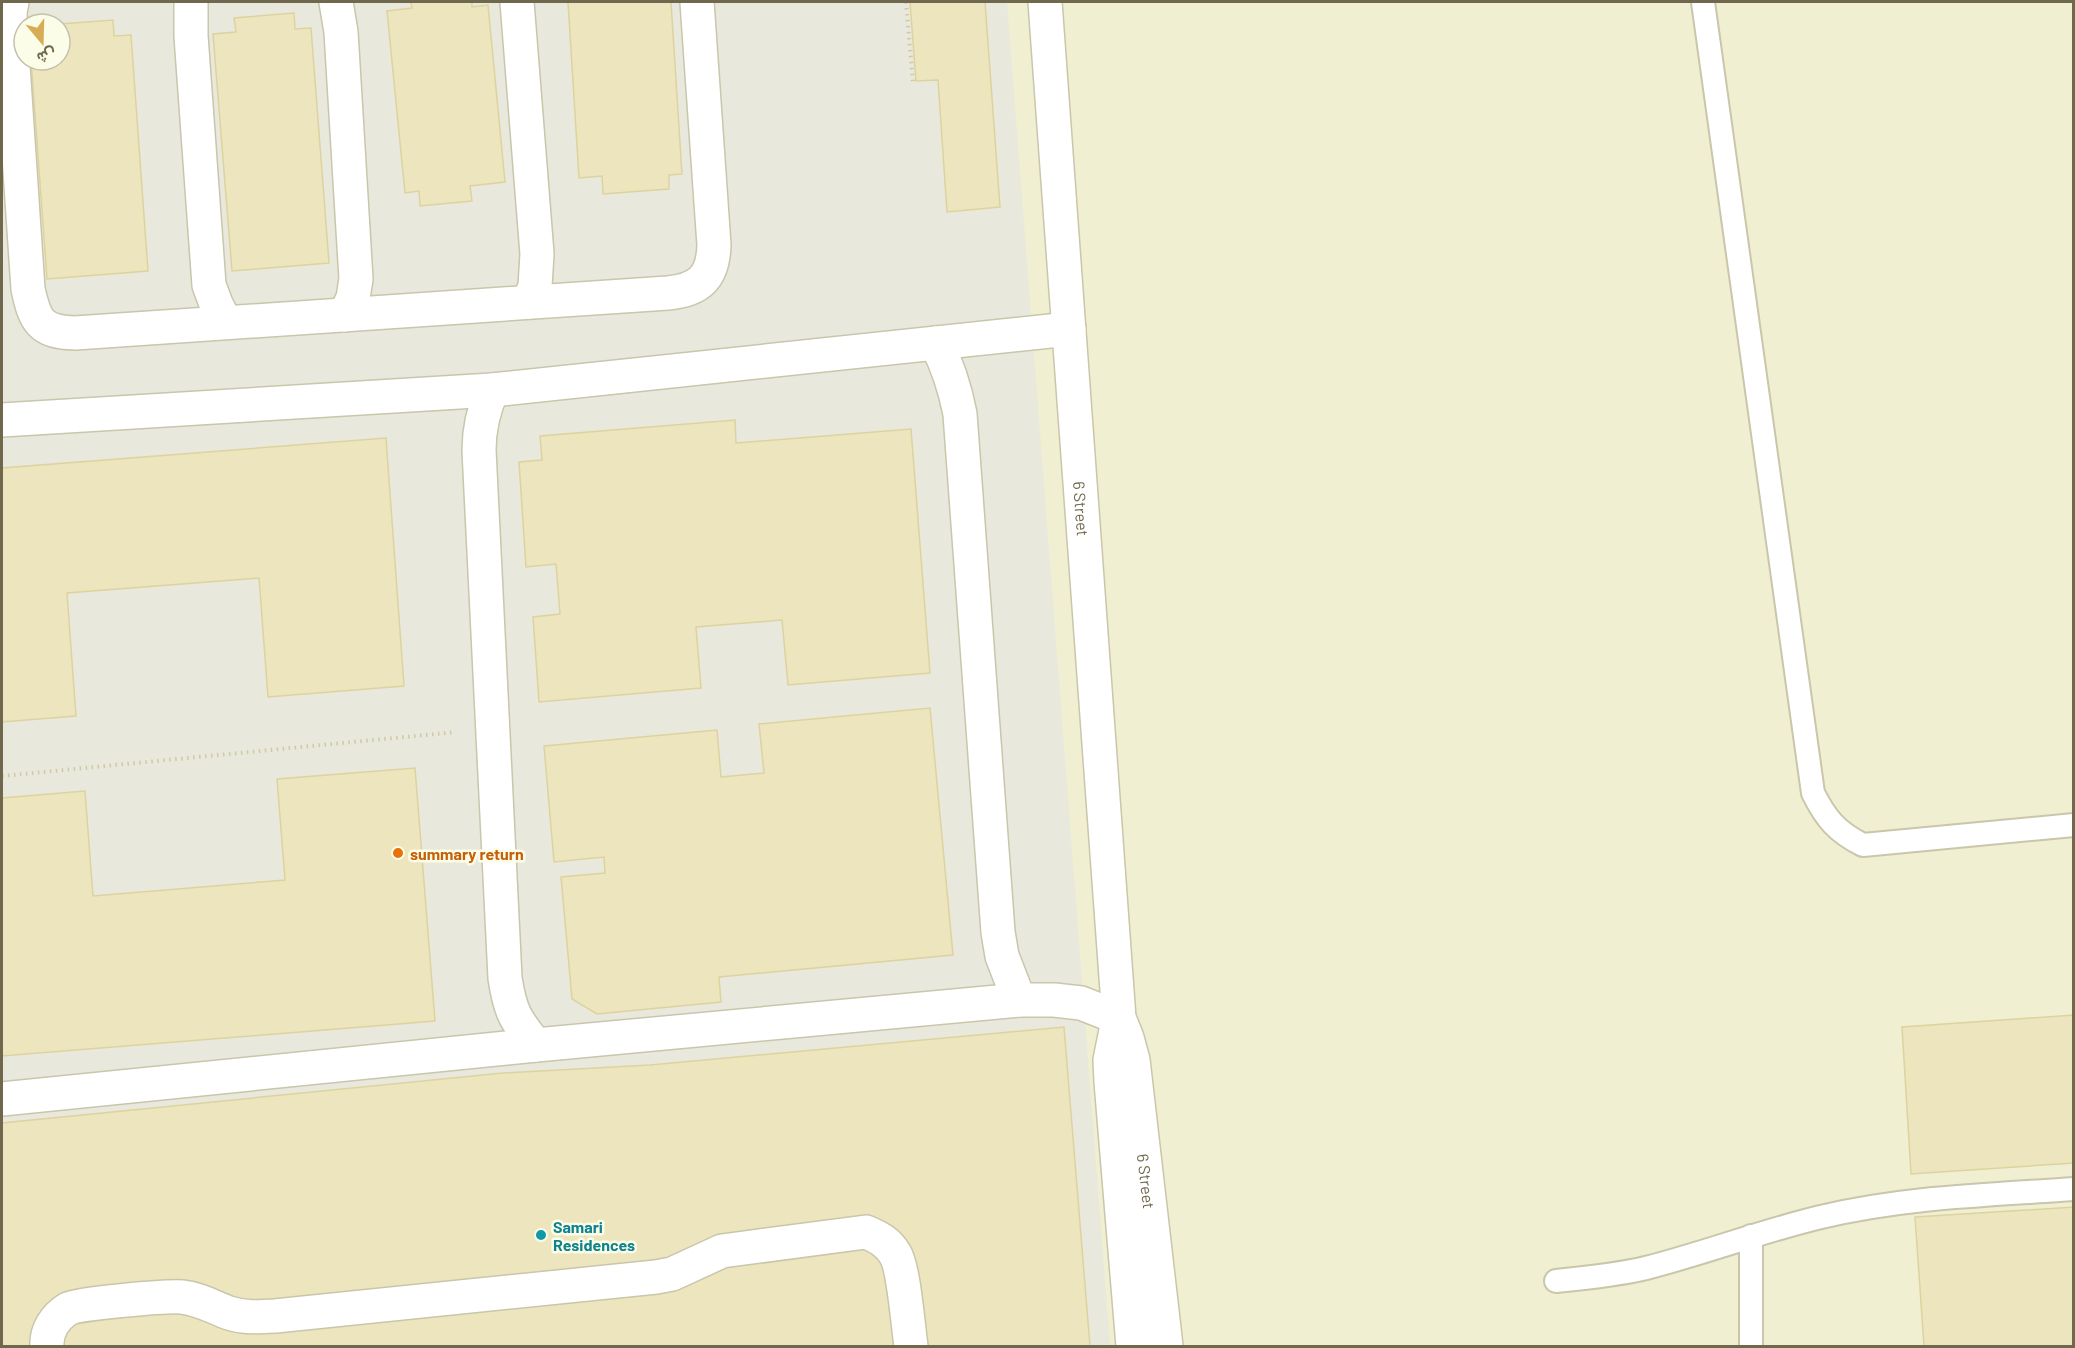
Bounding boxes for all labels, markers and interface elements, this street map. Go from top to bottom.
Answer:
north arrow [12,12,72,72]
text: ش [35,44,59,69]
street label: 6 Street [1070,480,1093,537]
place label: summary return [410,844,524,863]
marker: summary return [391,846,405,860]
street label: 6 Street [1134,1153,1160,1210]
place label: Samari Residences [553,1217,635,1254]
marker: Samari Residences [534,1228,548,1242]

